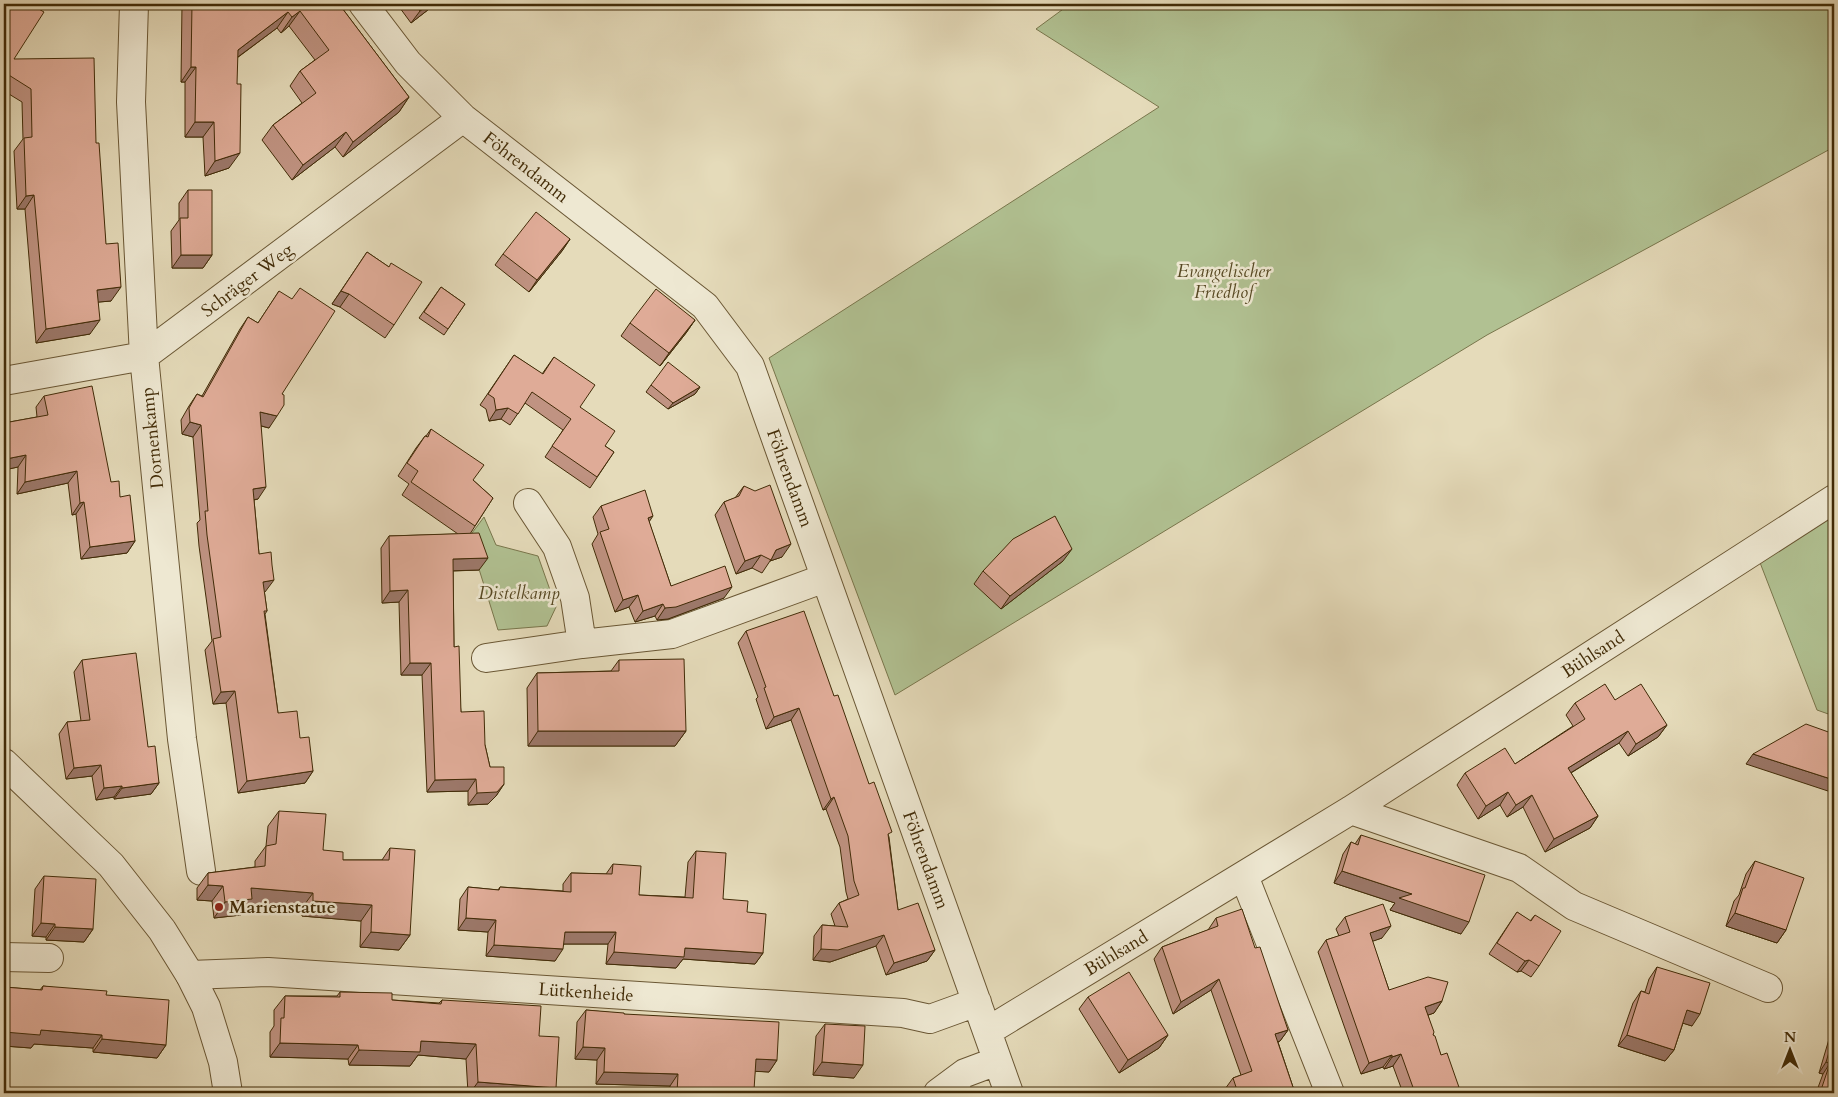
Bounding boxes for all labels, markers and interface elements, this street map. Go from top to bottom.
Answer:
street label: Föhrendamm [478,126,574,209]
street label: Schräger Weg [196,237,299,323]
park label: Evangelischer Friedhof [1177,259,1272,305]
street label: Dornenkamp [135,386,170,490]
street label: Föhrendamm [760,426,819,531]
park label: Distelkamp [478,581,560,606]
street label: Bühlsand [1557,625,1630,684]
street label: Föhrendamm [896,808,955,913]
place label: Marienstatue [229,895,336,920]
marker: Marienstatue [213,901,225,913]
street label: Bühlsand [1080,924,1153,982]
street label: Lütkenheide [538,977,634,1008]
north arrow [1766,1024,1816,1074]
text: N [1784,1028,1796,1047]

